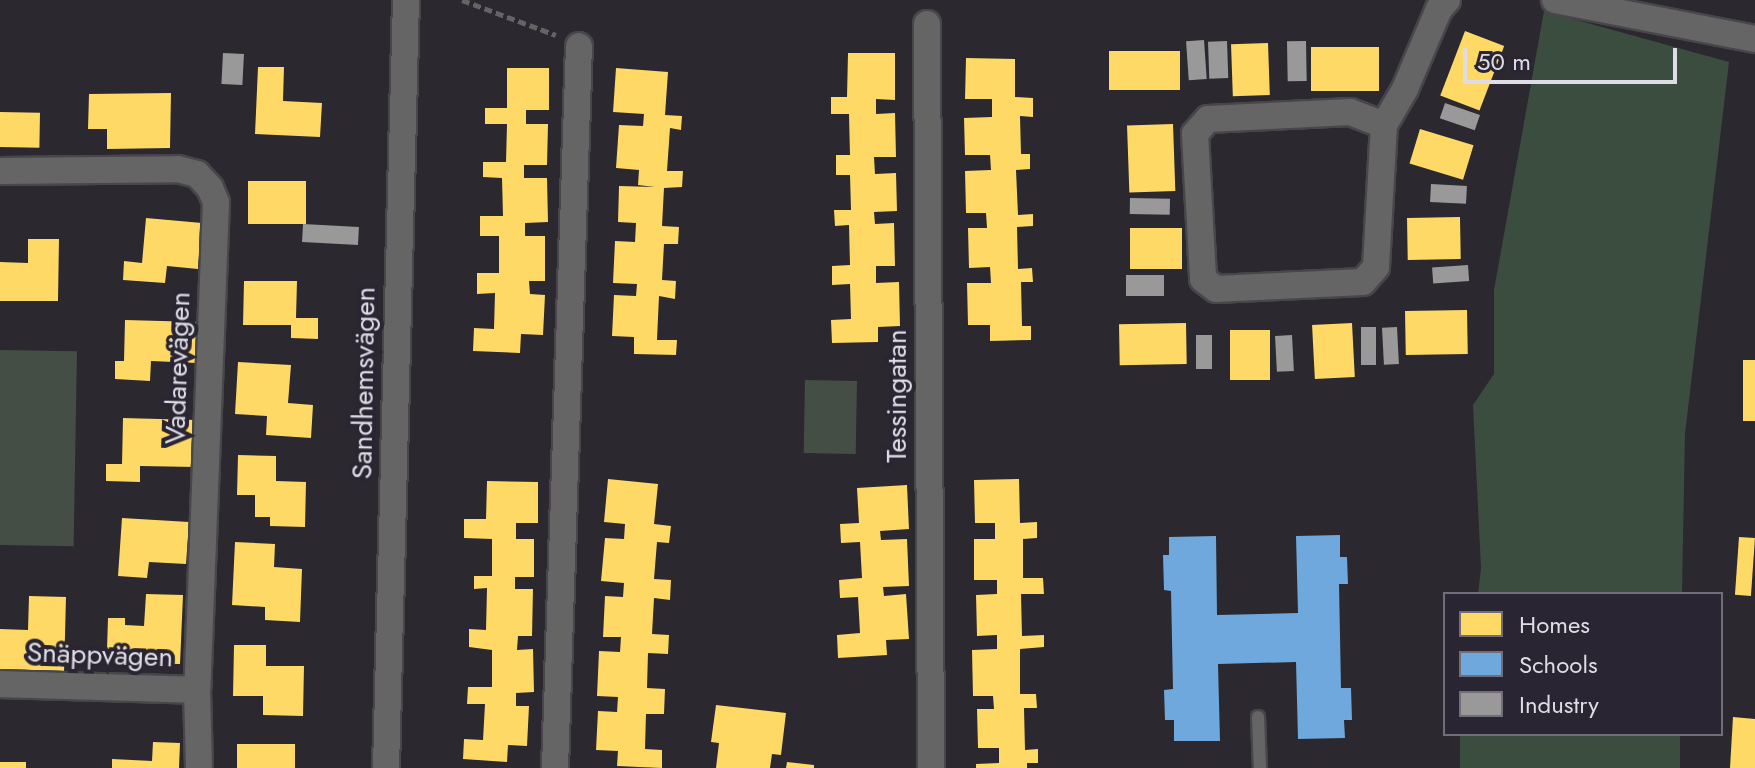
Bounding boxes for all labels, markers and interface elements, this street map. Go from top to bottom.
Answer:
scale bar [1467,32,1681,82]
text: 50 m [1477,44,1531,79]
street label: Sandhemsvägen [346,286,382,480]
street label: Vadarevägen [159,291,197,445]
street label: Tessingatan [880,329,914,463]
legend [1443,592,1723,736]
text: Homes [1519,607,1590,642]
street label: Snäppvägen [26,636,174,674]
text: Schools [1519,647,1598,682]
text: Industry [1519,687,1599,722]

